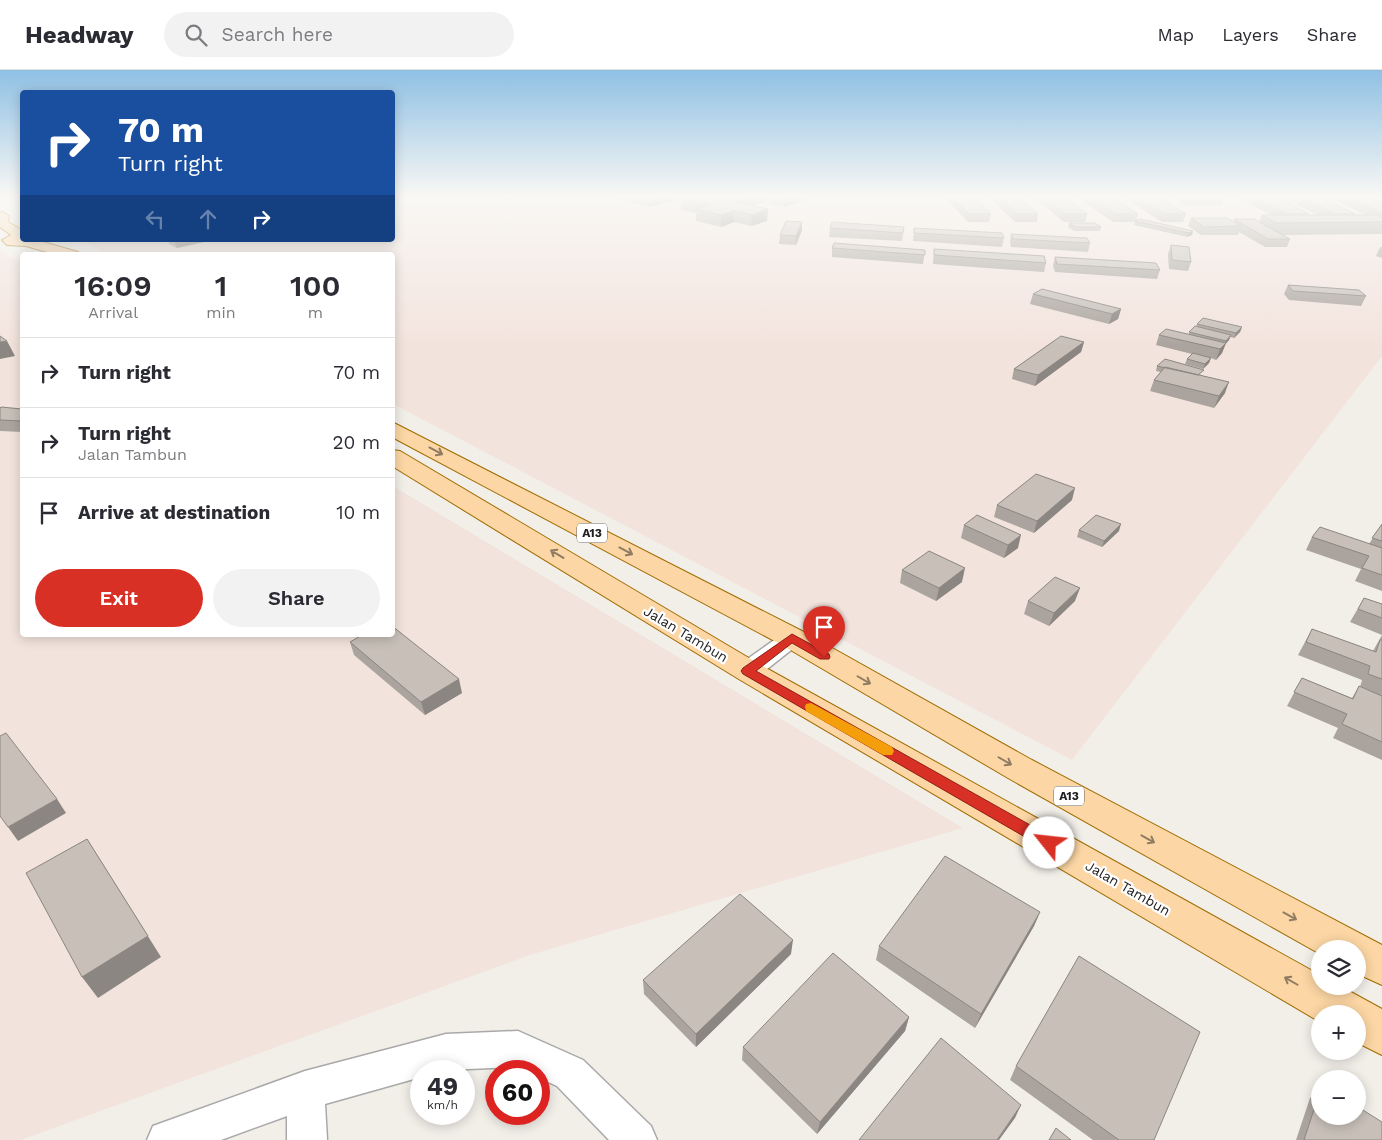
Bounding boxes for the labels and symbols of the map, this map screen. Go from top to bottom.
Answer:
one-way arrow [428,446,443,456]
road number: A13 [577,523,607,542]
one-way arrow [618,547,633,556]
one-way arrow [550,549,564,559]
street label: Jalan Tambun [641,603,731,665]
pin [803,606,845,657]
one-way arrow [857,675,871,685]
one-way arrow [998,756,1012,766]
road number: A13 [1054,786,1084,806]
position arrow [1022,816,1074,868]
one-way arrow [1140,834,1154,844]
street label: Jalan Tambun [1083,857,1173,919]
one-way arrow [1283,912,1297,922]
one-way arrow [1283,976,1298,986]
speed limit sign: 60 [485,1060,550,1125]

